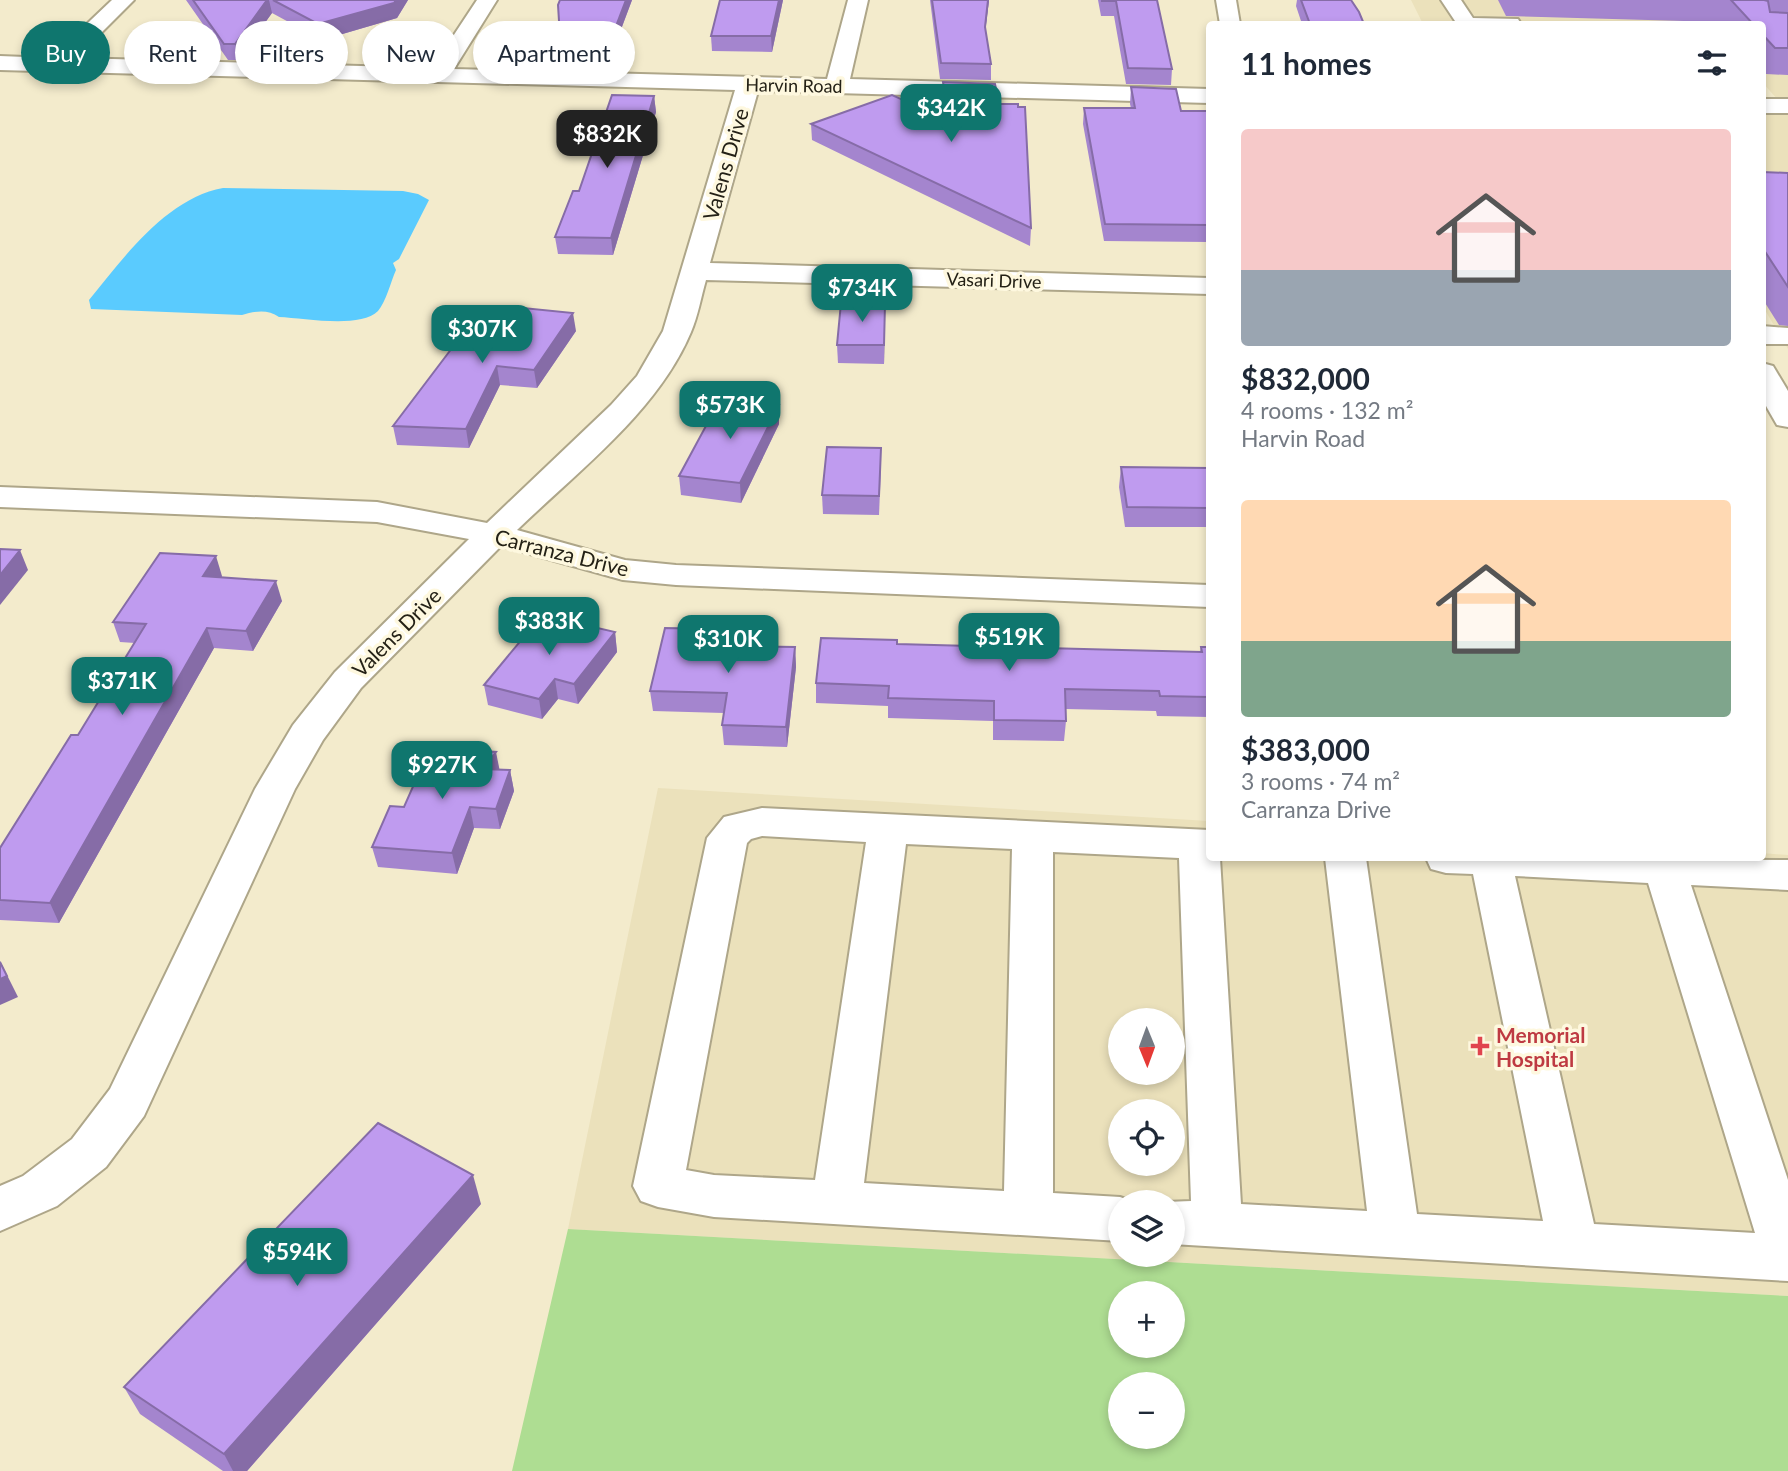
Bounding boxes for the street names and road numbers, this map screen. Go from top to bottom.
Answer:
street label: Harvin Road [745,73,843,97]
street label: Valens Drive [697,105,753,223]
street label: Vasari Drive [946,267,1042,293]
street label: Carranza Drive [492,523,632,581]
street label: Valens Drive [346,582,446,682]

